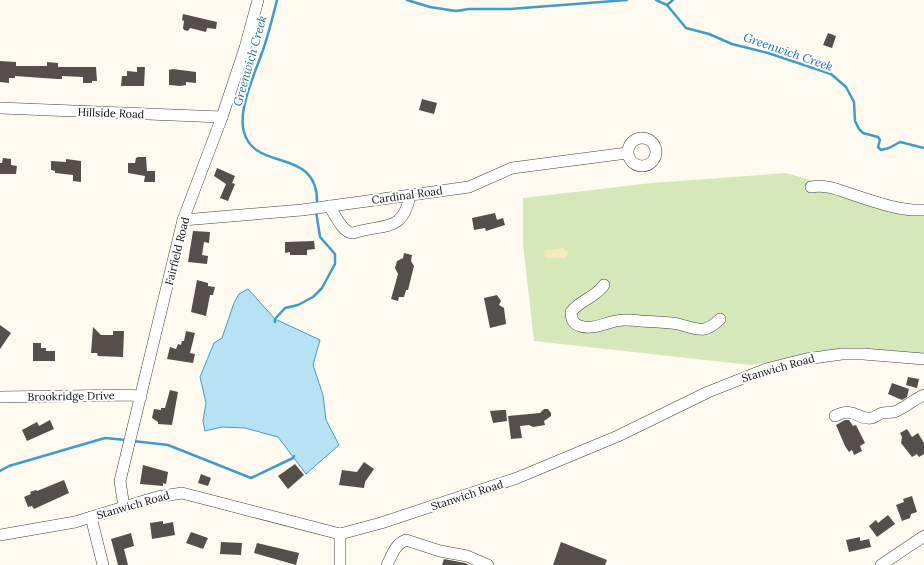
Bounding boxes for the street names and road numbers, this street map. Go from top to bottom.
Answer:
street label: Hillside Road [77,105,145,121]
street label: Cardinal Road [371,183,444,207]
street label: Fairfield Road [162,215,192,287]
street label: Stanwich Road [740,351,817,385]
street label: Brookridge Drive [27,388,115,404]
street label: Stanwich Road [429,477,505,513]
street label: Stanwich Road [95,488,172,522]

